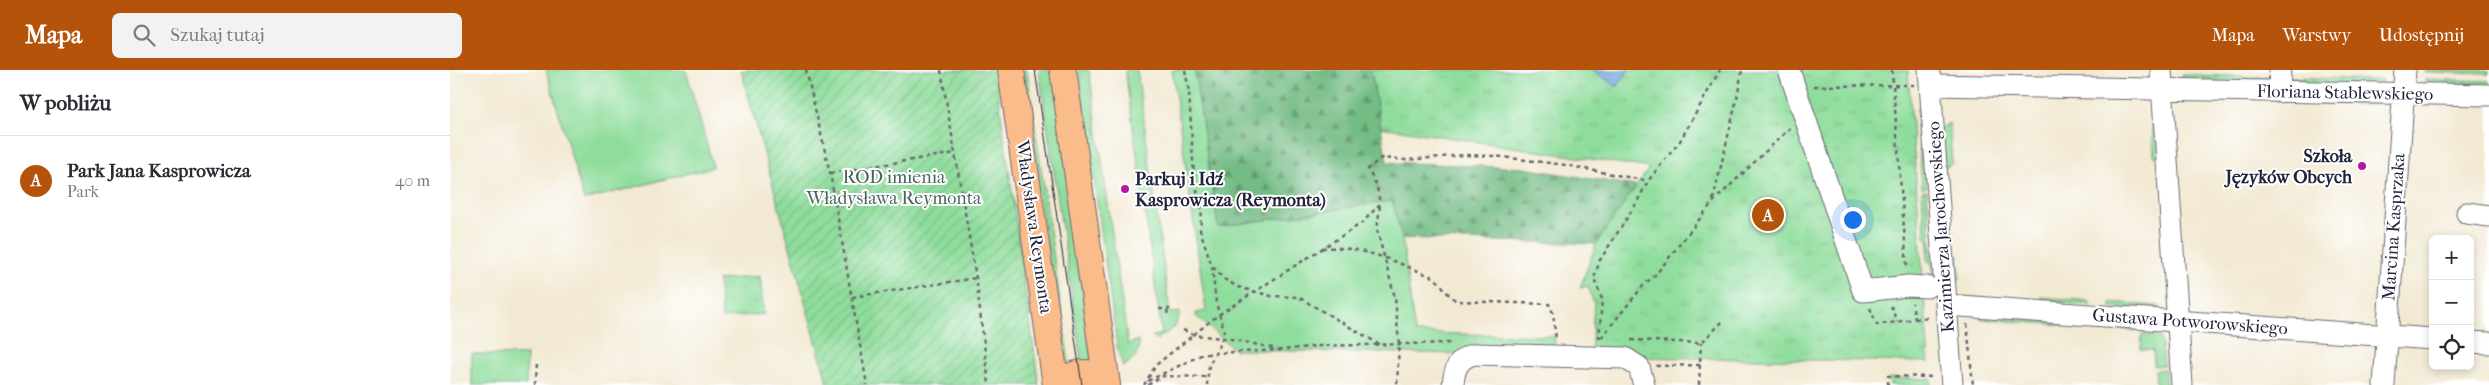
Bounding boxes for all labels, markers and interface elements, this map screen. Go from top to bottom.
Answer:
search box [112,13,462,58]
text: Mapa [25,21,82,49]
icon: search [130,21,158,49]
text: Szukaj tutaj [170,24,265,46]
text: Mapa [2212,25,2255,46]
text: Warstwy [2283,25,2351,46]
text: Udostępnij [2379,25,2464,46]
street label: Floriana Stablewskiego [2257,81,2433,105]
text: W pobliżu [20,91,111,115]
street label: Kazimierza Jarochowskiego [1923,121,1959,333]
street label: Władysława Reymonta [1011,138,1057,316]
place label: Szkoła Języków Obcych [2224,146,2353,189]
street label: Marcina Kasprzaka [2378,152,2410,301]
text: Park Jana Kasprowicza [67,160,251,182]
marker: Szkoła Języków Obcych [2356,160,2368,172]
park label: ROD imienia Władysława Reymonta [806,167,982,209]
place label: Parkuj i Idź Kasprowicza (Reymonta) [1135,169,1326,211]
text: A [31,171,41,190]
text: 40 m [395,171,430,190]
text: Park [67,182,99,201]
marker: Parkuj i Idź Kasprowicza (Reymonta) [1119,183,1131,195]
pin: A [1752,196,1784,234]
your location [1840,207,1866,233]
map controls [2429,235,2474,370]
button: + [2429,235,2474,280]
button: − [2429,280,2474,325]
street label: Gustawa Potworowskiego [2092,305,2288,339]
button: locate [2429,325,2474,370]

